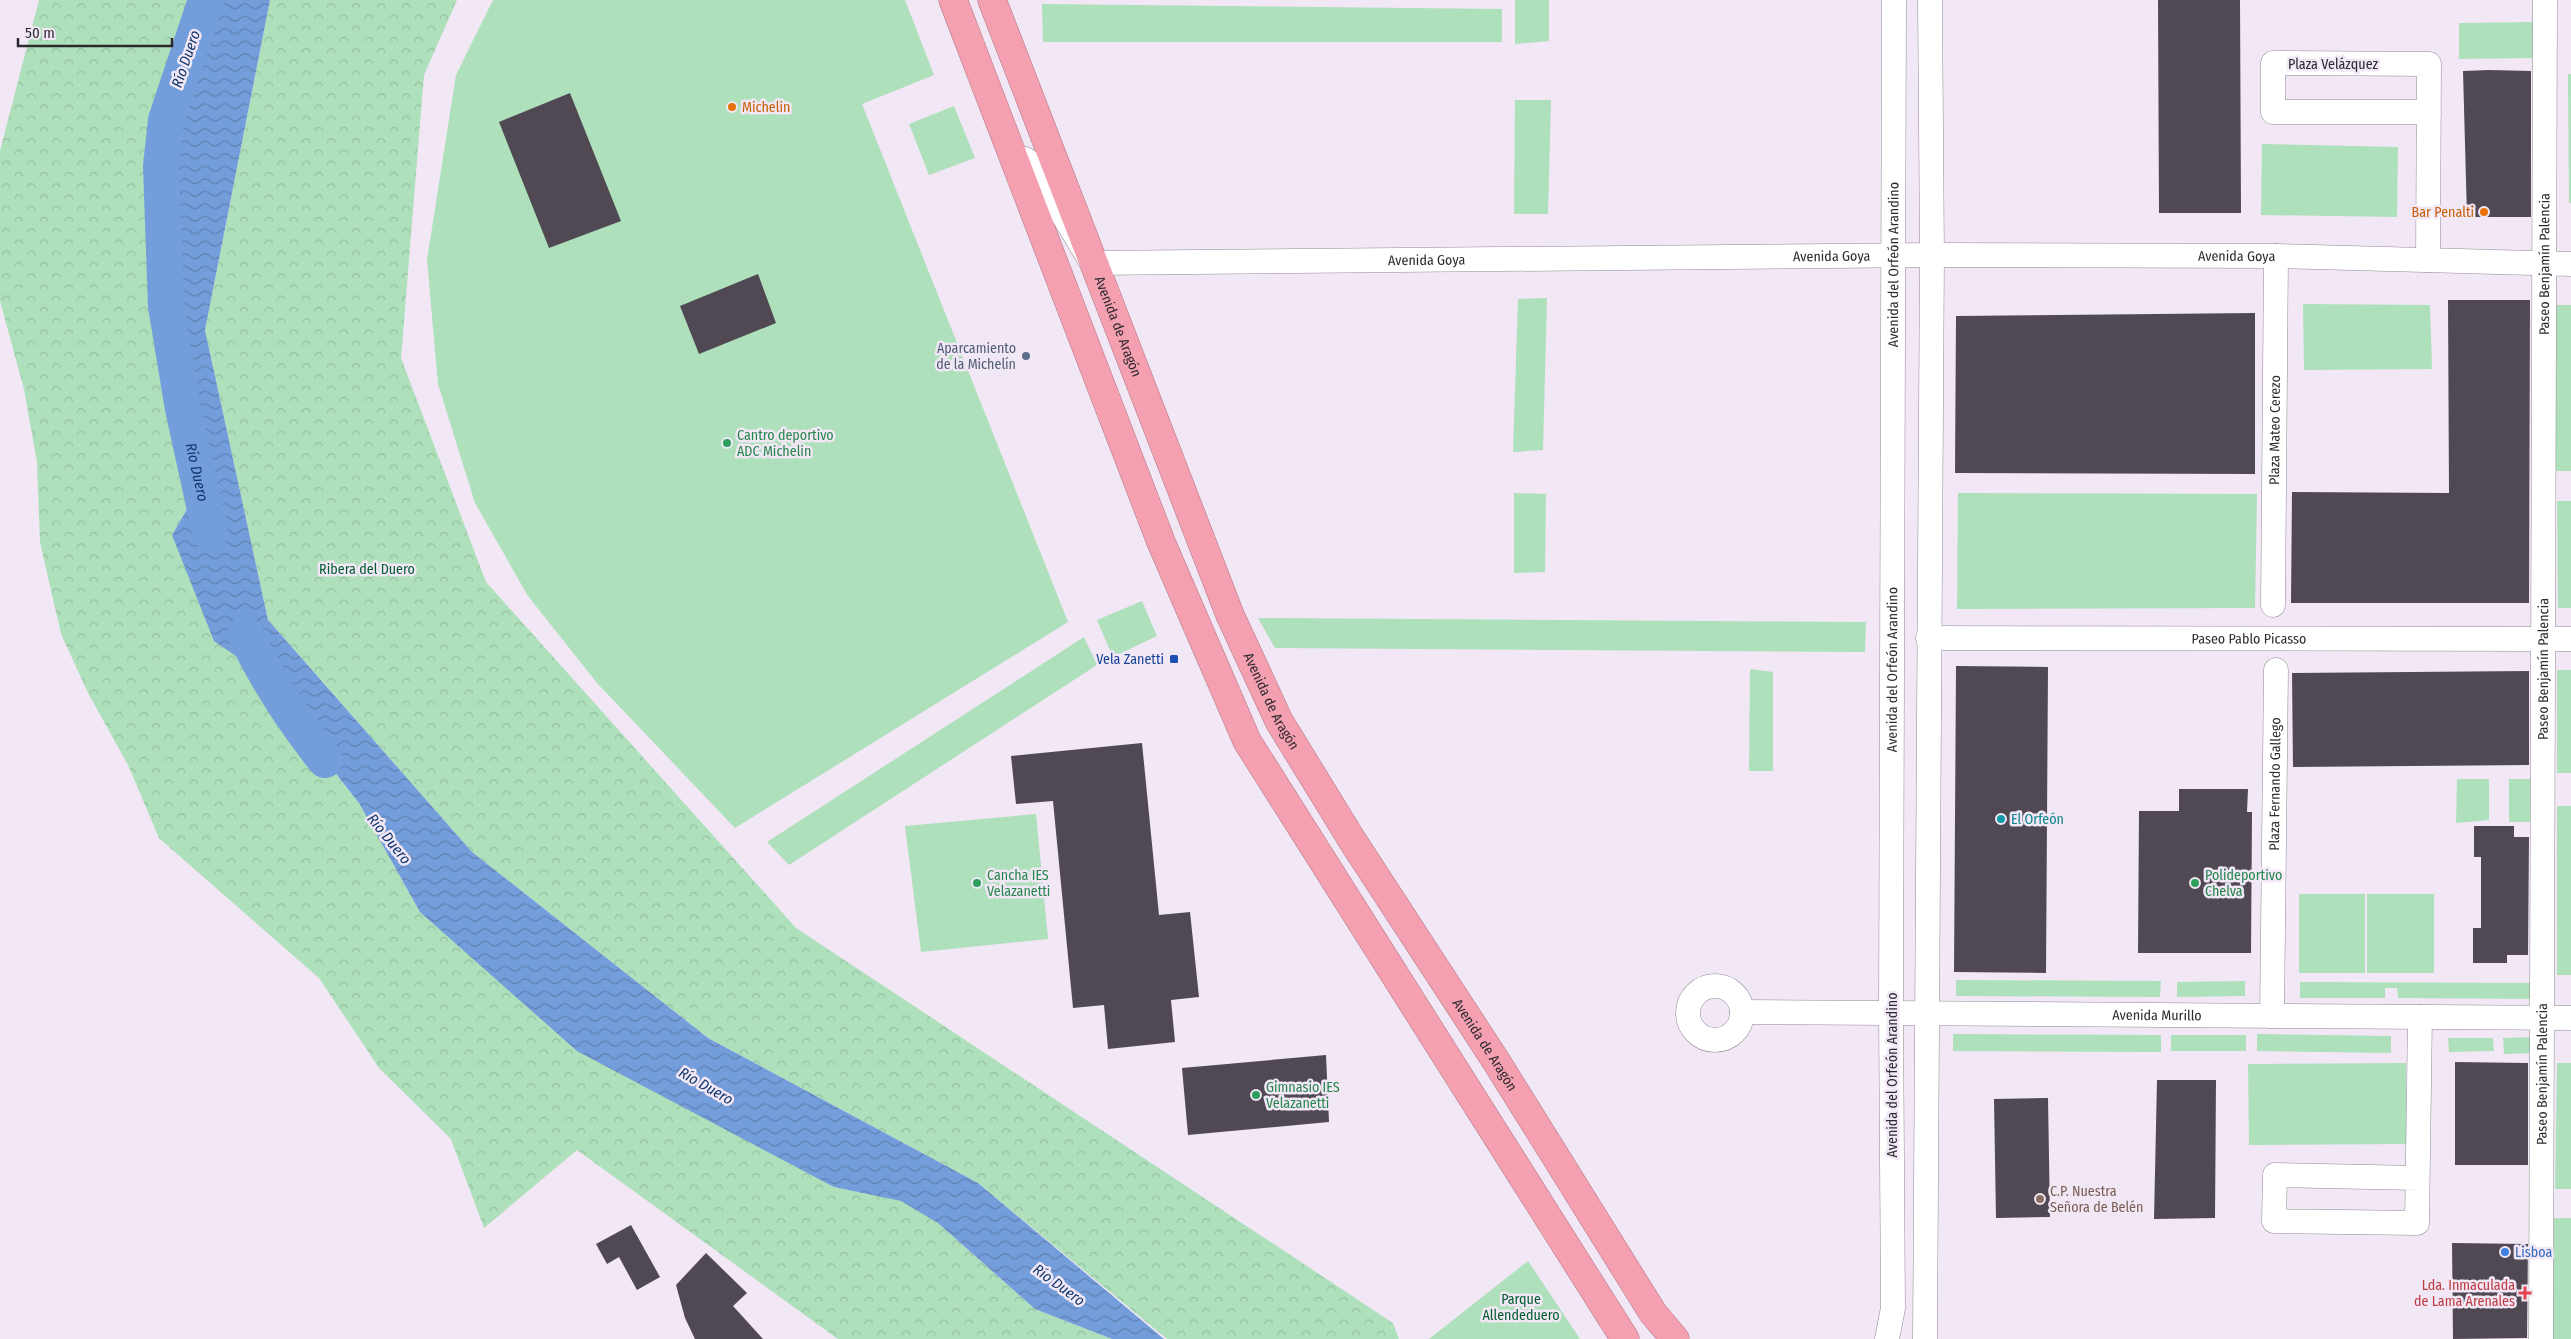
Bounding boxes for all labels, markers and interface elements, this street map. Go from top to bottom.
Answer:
scale bar [18,15,171,47]
text: 50 m [25,24,55,42]
water label: Río Duero [168,28,204,90]
street label: Plaza Velázquez [2288,56,2378,73]
place label: Michelin [742,99,790,116]
marker: Michelin [726,101,738,113]
street label: Avenida del Orfeón Arandino [1885,182,1902,347]
street label: Paseo Benjamín Palencia [2536,193,2553,335]
place label: Bar Penalti [2412,204,2474,221]
marker: Bar Penalti [2478,206,2490,218]
street label: Avenida Goya [1793,248,1870,265]
street label: Avenida Goya [2198,248,2275,265]
street label: Avenida Goya [1388,251,1466,269]
street label: Avenida de Aragón [1091,274,1145,379]
place label: Aparcamiento de la Michelín [936,340,1016,373]
marker: Aparcamiento de la Michelín [1020,350,1032,362]
street label: Plaza Mateo Cerezo [2266,375,2284,485]
place label: Cantro deportivo ADC Michelin [737,427,834,460]
marker: Cantro deportivo ADC Michelin [721,437,733,449]
water label: Río Duero [182,441,212,503]
park label: Ribera del Duero [319,561,415,578]
street label: Avenida del Orfeón Arandino [1884,587,1901,752]
street label: Paseo Benjamín Palencia [2535,598,2552,740]
street label: Paseo Pablo Picasso [2192,630,2306,648]
street label: Avenida de Aragón [1240,650,1303,753]
place label: Vela Zanetti [1096,651,1164,668]
marker: Vela Zanetti [1168,653,1180,665]
street label: Plaza Fernando Gallego [2266,717,2284,851]
water label: Río Duero [363,810,415,868]
place label: El Orfeón [2011,811,2064,828]
marker: El Orfeón [1995,813,2007,825]
place label: Cancha IES Velazanetti [987,867,1050,900]
place label: Polideportivo Chelva [2205,867,2282,900]
marker: Cancha IES Velazanetti [971,877,983,889]
marker: Polideportivo Chelva [2189,877,2201,889]
street label: Avenida del Orfeón Arandino [1884,992,1901,1158]
street label: Avenida de Aragón [1449,996,1521,1094]
street label: Paseo Benjamín Palencia [2534,1003,2551,1145]
street label: Avenida Murillo [2112,1007,2202,1024]
water label: Río Duero [676,1063,736,1109]
place label: Gimnasio IES Velazanetti [1266,1079,1340,1112]
marker: Gimnasio IES Velazanetti [1250,1089,1262,1101]
place label: C.P. Nuestra Señora de Belén [2050,1183,2143,1216]
marker: C.P. Nuestra Señora de Belén [2034,1193,2046,1205]
place label: Lisboa [2515,1244,2552,1261]
marker: Lisboa [2499,1246,2511,1258]
water label: Río Duero [1030,1260,1088,1310]
place label: Lda. Inmaculada de Lama Arenales [2414,1277,2515,1310]
marker: Lda. Inmaculada de Lama Arenales [2519,1287,2531,1299]
park label: Parque Allendeduero [1483,1291,1560,1324]

